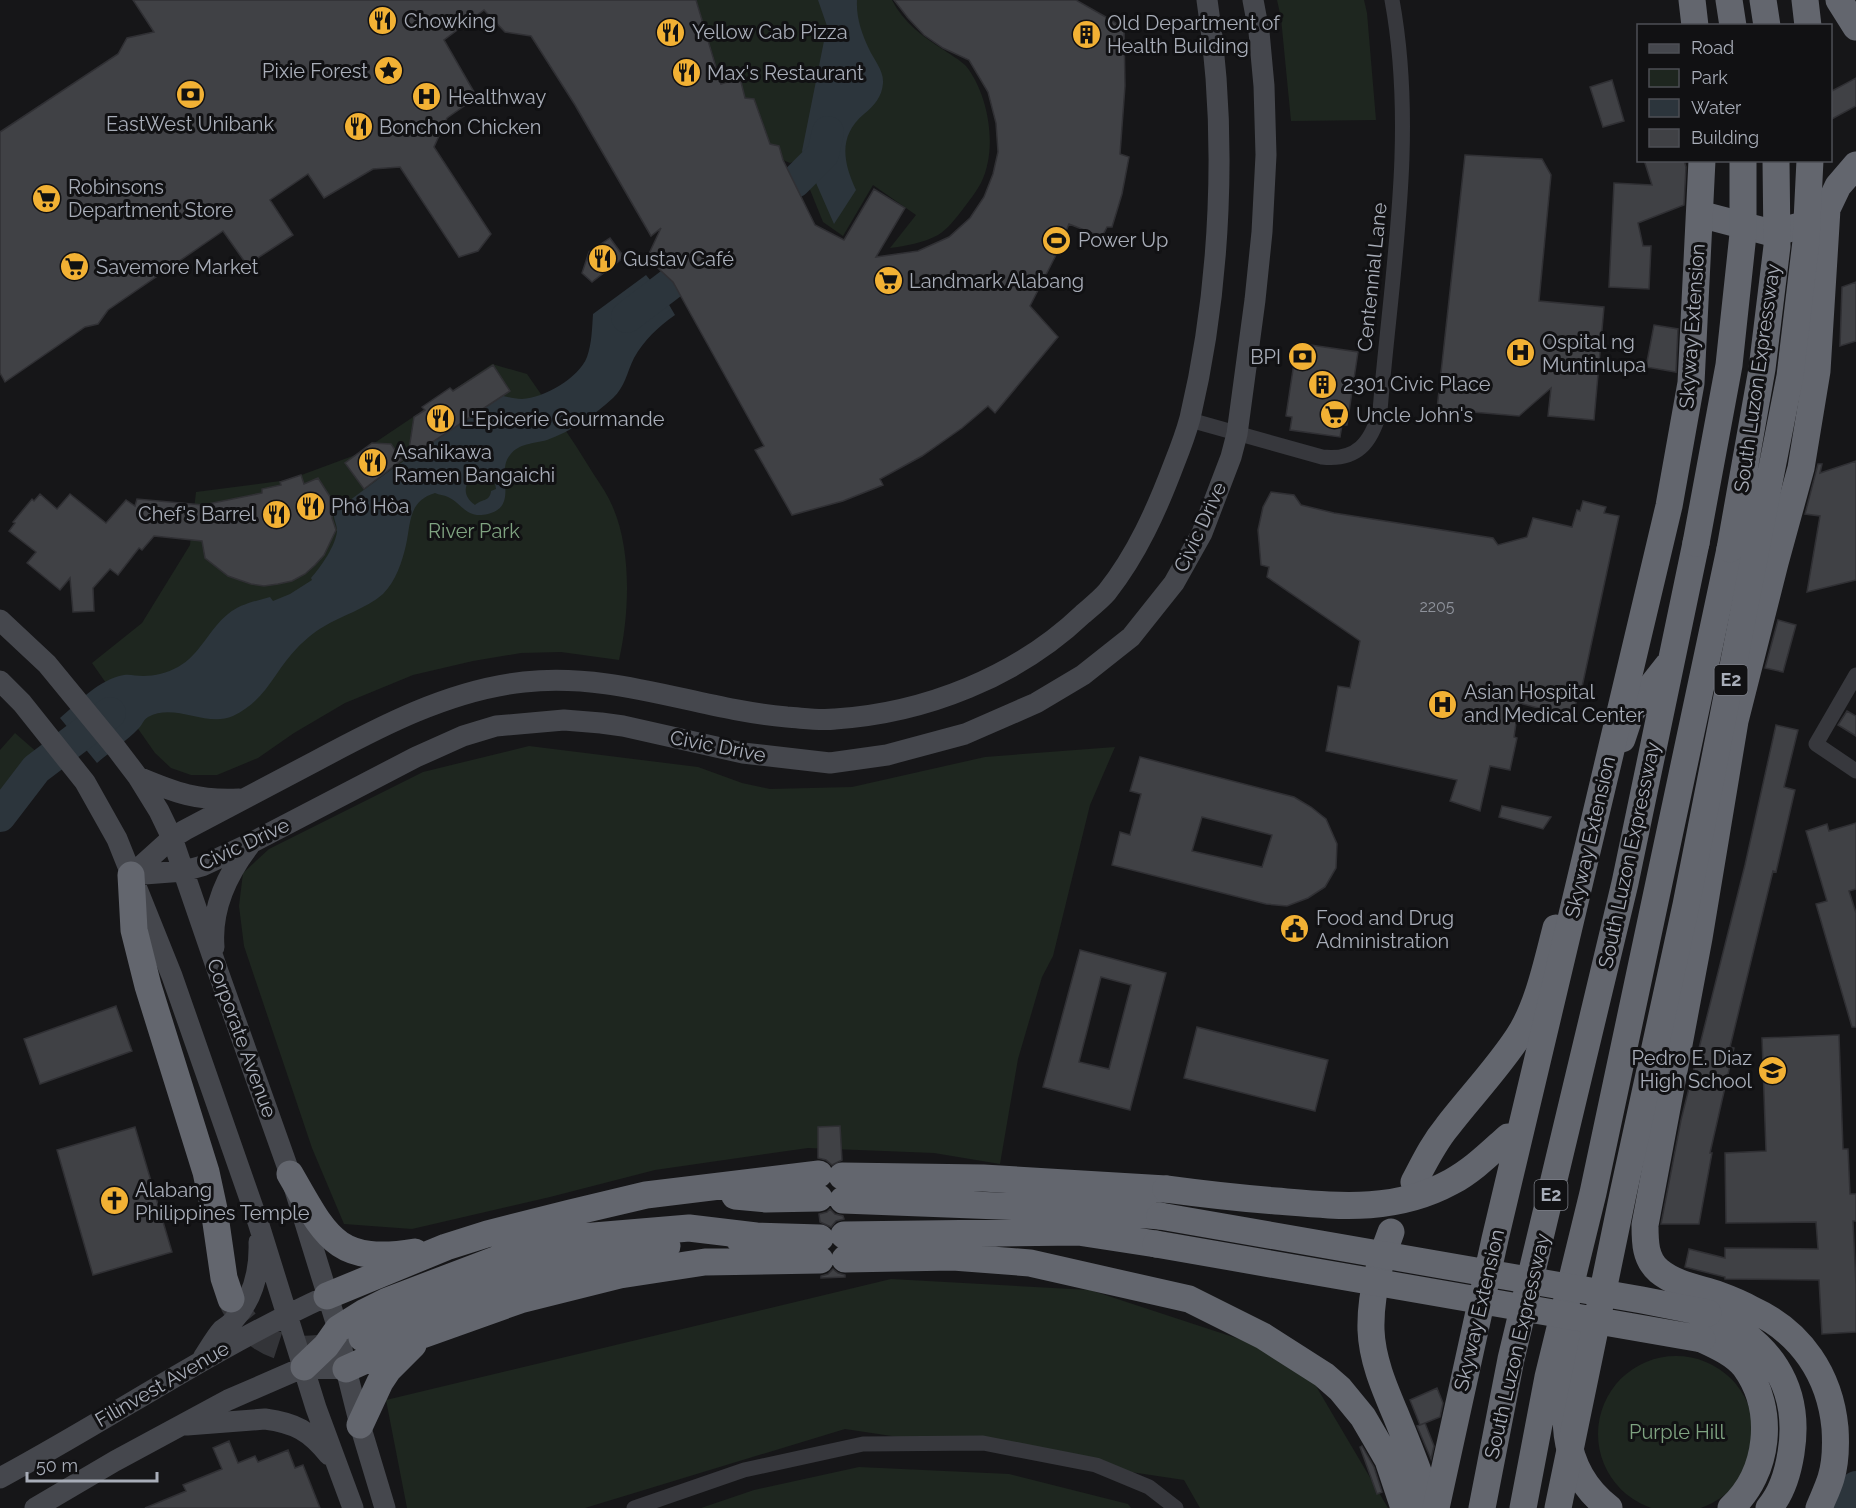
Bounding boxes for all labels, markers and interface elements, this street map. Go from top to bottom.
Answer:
restaurant icon: Chowking [367,5,399,37]
place label: Chowking [404,9,496,33]
place label: Old Department of Health Building [1107,11,1281,58]
restaurant icon: Yellow Cab Pizza [655,16,687,48]
building icon: Old Department of Health Building [1070,18,1102,50]
place label: Yellow Cab Pizza [692,20,848,44]
legend [1637,24,1832,162]
text: Road [1691,37,1734,58]
place icon: Pixie Forest [373,55,405,87]
restaurant icon: Max's Restaurant [670,57,702,89]
place label: Pixie Forest [262,59,368,83]
place label: Max's Restaurant [707,61,864,85]
text: Park [1691,67,1728,88]
bank icon: EastWest Unibank [174,78,206,110]
hospital icon: Healthway [411,81,443,113]
place label: Healthway [448,85,546,109]
text: Water [1691,97,1742,118]
restaurant icon: Bonchon Chicken [342,111,374,143]
place label: EastWest Unibank [106,112,274,136]
place label: Bonchon Chicken [379,115,541,139]
text: Building [1691,127,1759,148]
place label: Robinsons Department Store [68,175,234,222]
supermarket icon: Robinsons Department Store [31,183,63,215]
street label: Centennial Lane [1352,201,1392,353]
sports icon: Power Up [1041,224,1073,256]
place label: Power Up [1078,228,1168,252]
restaurant icon: Gustav Café [586,243,618,275]
street label: Skyway Extension [1674,243,1710,409]
place label: Gustav Café [623,247,734,271]
supermarket icon: Savemore Market [59,251,91,283]
place label: Savemore Market [96,255,259,279]
street label: South Luzon Expressway [1729,262,1785,494]
supermarket icon: Landmark Alabang [872,265,904,297]
place label: Landmark Alabang [909,269,1084,293]
place label: Ospital ng Muntinlupa [1542,330,1646,377]
hospital icon: Ospital ng Muntinlupa [1505,337,1537,369]
bank icon: BPI [1286,341,1318,373]
place label: BPI [1250,345,1281,369]
building icon: 2301 Civic Place [1306,368,1338,400]
place label: 2301 Civic Place [1343,372,1491,396]
supermarket icon: Uncle John's [1319,399,1351,431]
restaurant icon: L'Epicerie Gourmande [424,403,456,435]
place label: Uncle John's [1356,403,1473,427]
place label: L'Epicerie Gourmande [461,407,665,431]
place label: Asahikawa Ramen Bangaichi [394,440,555,487]
restaurant icon: Asahikawa Ramen Bangaichi [357,447,389,479]
street label: Civic Drive [1169,478,1231,576]
restaurant icon: Phở Hòa [294,490,326,522]
place label: Phở Hòa [331,494,410,518]
restaurant icon: Chef's Barrel [261,498,293,530]
place label: Chef's Barrel [138,502,257,526]
park label: River Park [428,519,520,543]
house number: 2205 [1419,597,1455,616]
road number: E2 [1714,665,1748,695]
place label: Asian Hospital and Medical Center [1464,680,1644,727]
hospital icon: Asian Hospital and Medical Center [1427,688,1459,720]
street label: Civic Drive [668,725,768,767]
street label: South Luzon Expressway [1593,740,1665,970]
street label: Skyway Extension [1560,754,1620,920]
street label: Civic Drive [195,813,293,875]
place label: Food and Drug Administration [1316,906,1454,953]
public building icon: Food and Drug Administration [1279,913,1311,945]
street label: Corporate Avenue [202,955,282,1121]
place label: Pedro E. Diaz High School [1631,1046,1753,1093]
school or university icon: Pedro E. Diaz High School [1757,1054,1789,1086]
place label: Alabang Philippines Temple [135,1178,310,1225]
road number: E2 [1534,1180,1568,1210]
church icon: Alabang Philippines Temple [98,1185,130,1217]
street label: Skyway Extension [1449,1227,1509,1393]
street label: South Luzon Expressway [1479,1231,1555,1461]
street label: Filinvest Avenue [91,1336,233,1432]
park label: Purple Hill [1629,1420,1726,1444]
scale bar [27,1445,158,1483]
text: 50 m [36,1455,78,1476]

